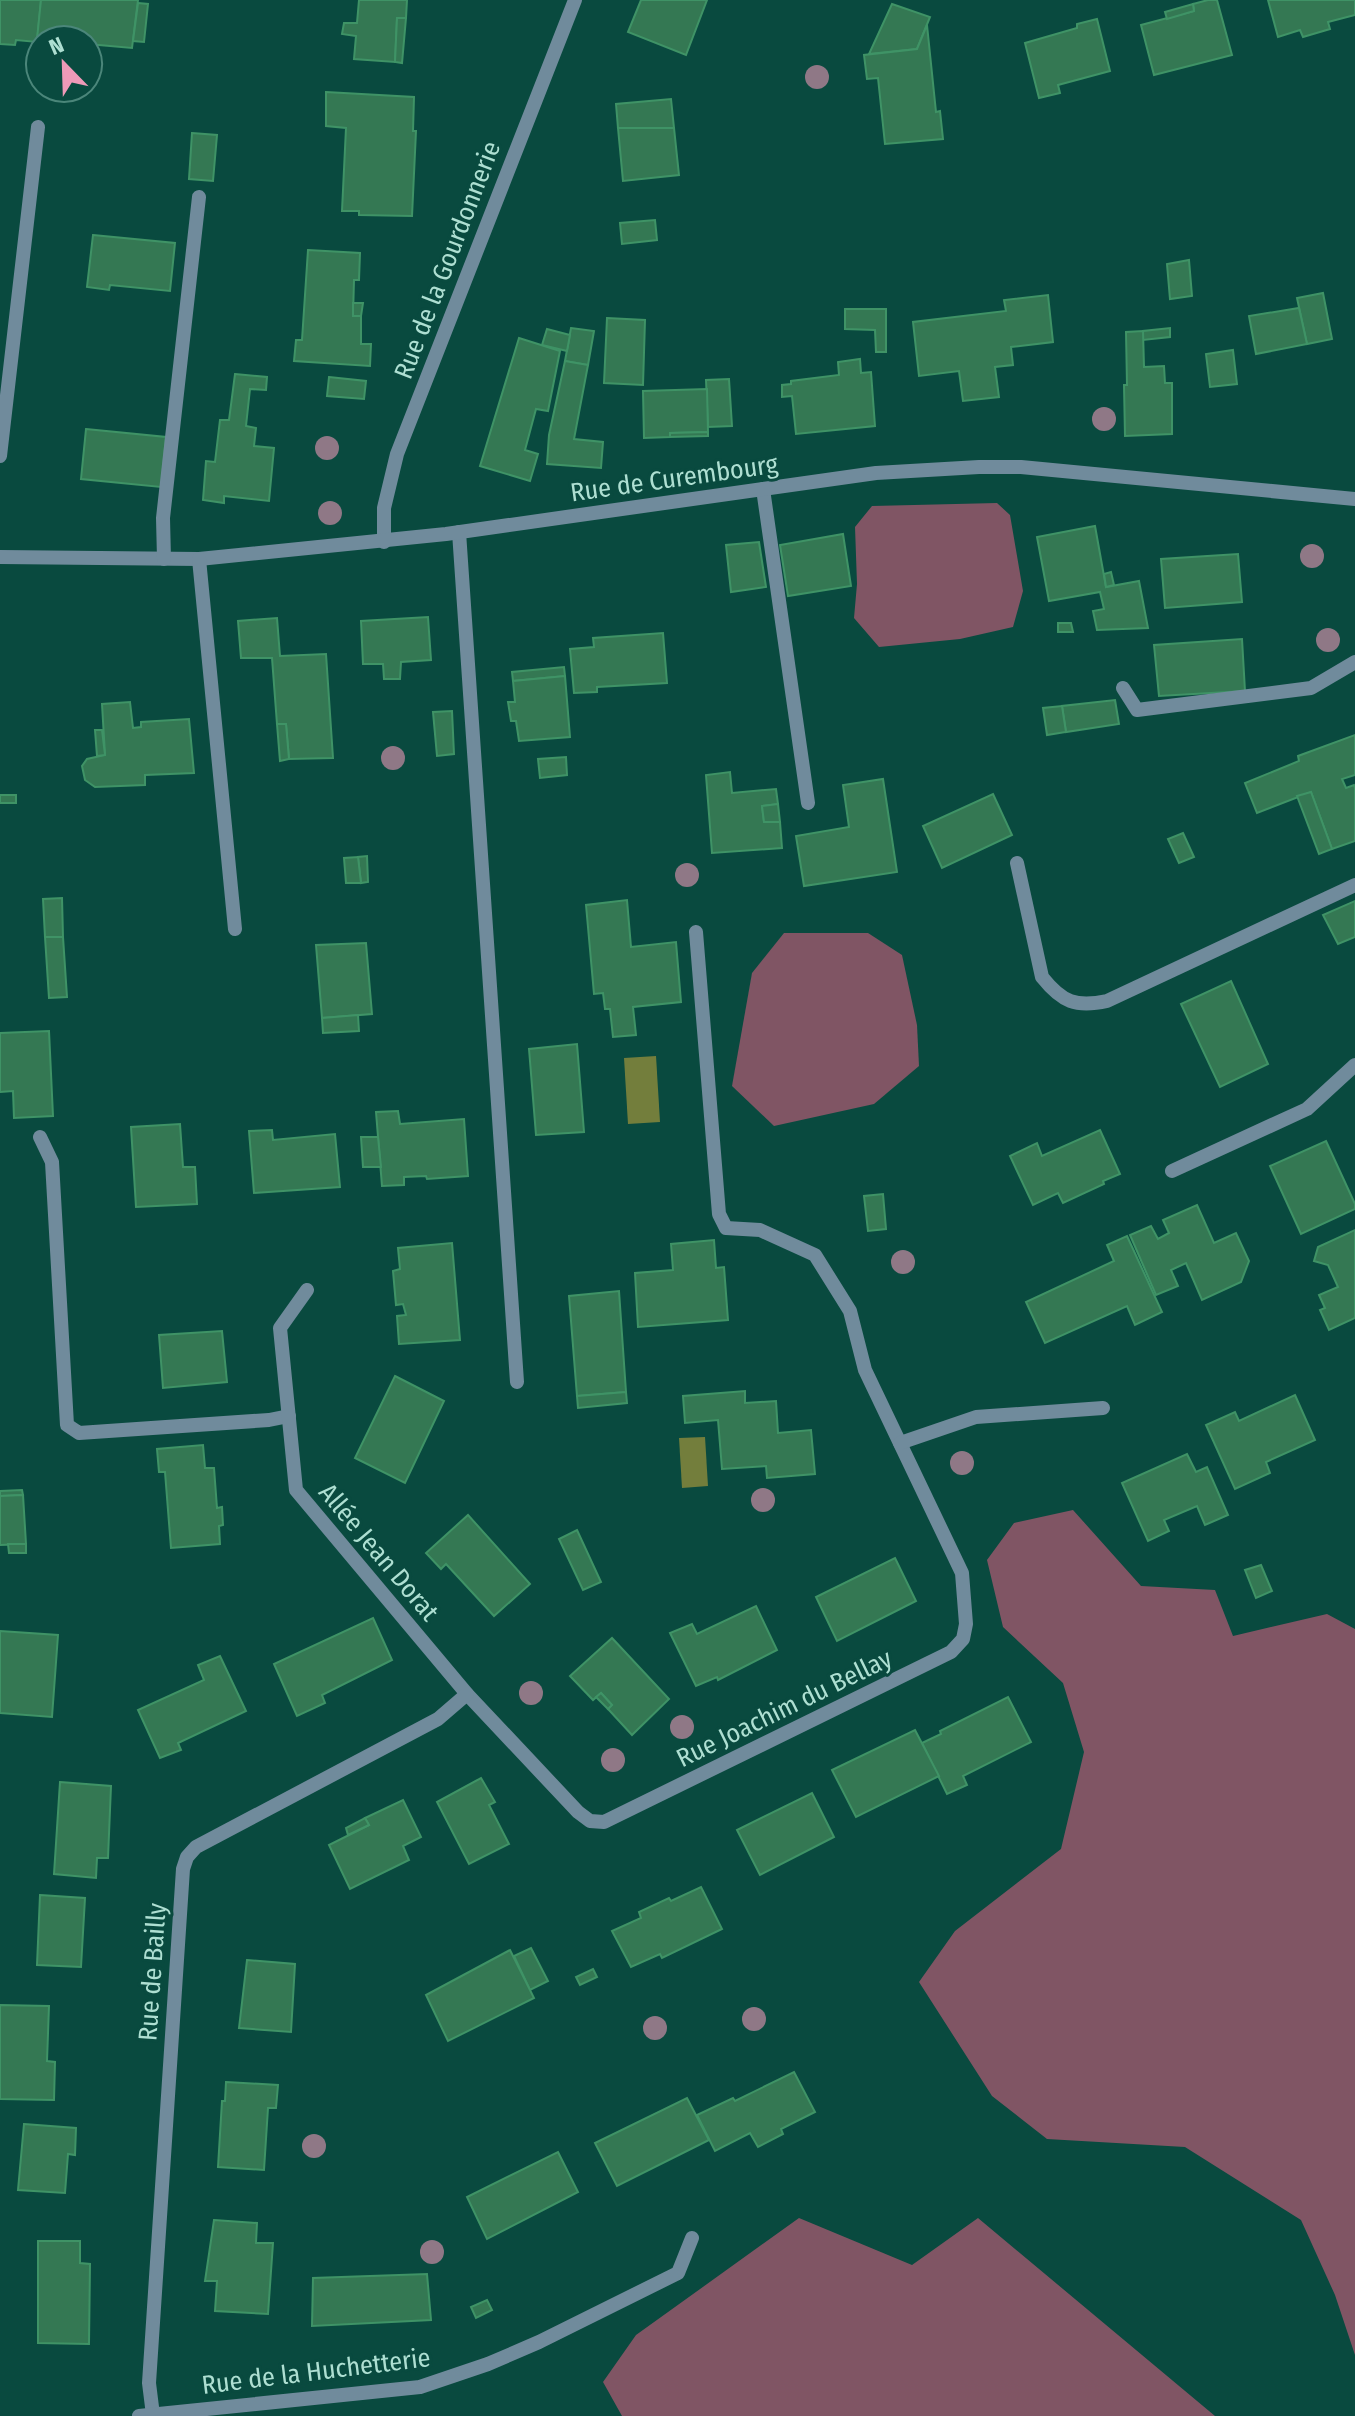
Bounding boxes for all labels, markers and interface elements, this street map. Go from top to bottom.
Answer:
north arrow [24,24,104,104]
text: N [45,31,68,61]
street label: Rue de la Gourdonnerie [388,137,507,383]
street label: Rue de Curembourg [568,448,781,508]
street label: Allée Jean Dorat [312,1477,445,1628]
street label: Rue Joachim du Bellay [671,1643,897,1774]
street label: Rue de Bailly [132,1902,173,2042]
street label: Rue de la Huchetterie [200,2342,432,2401]

